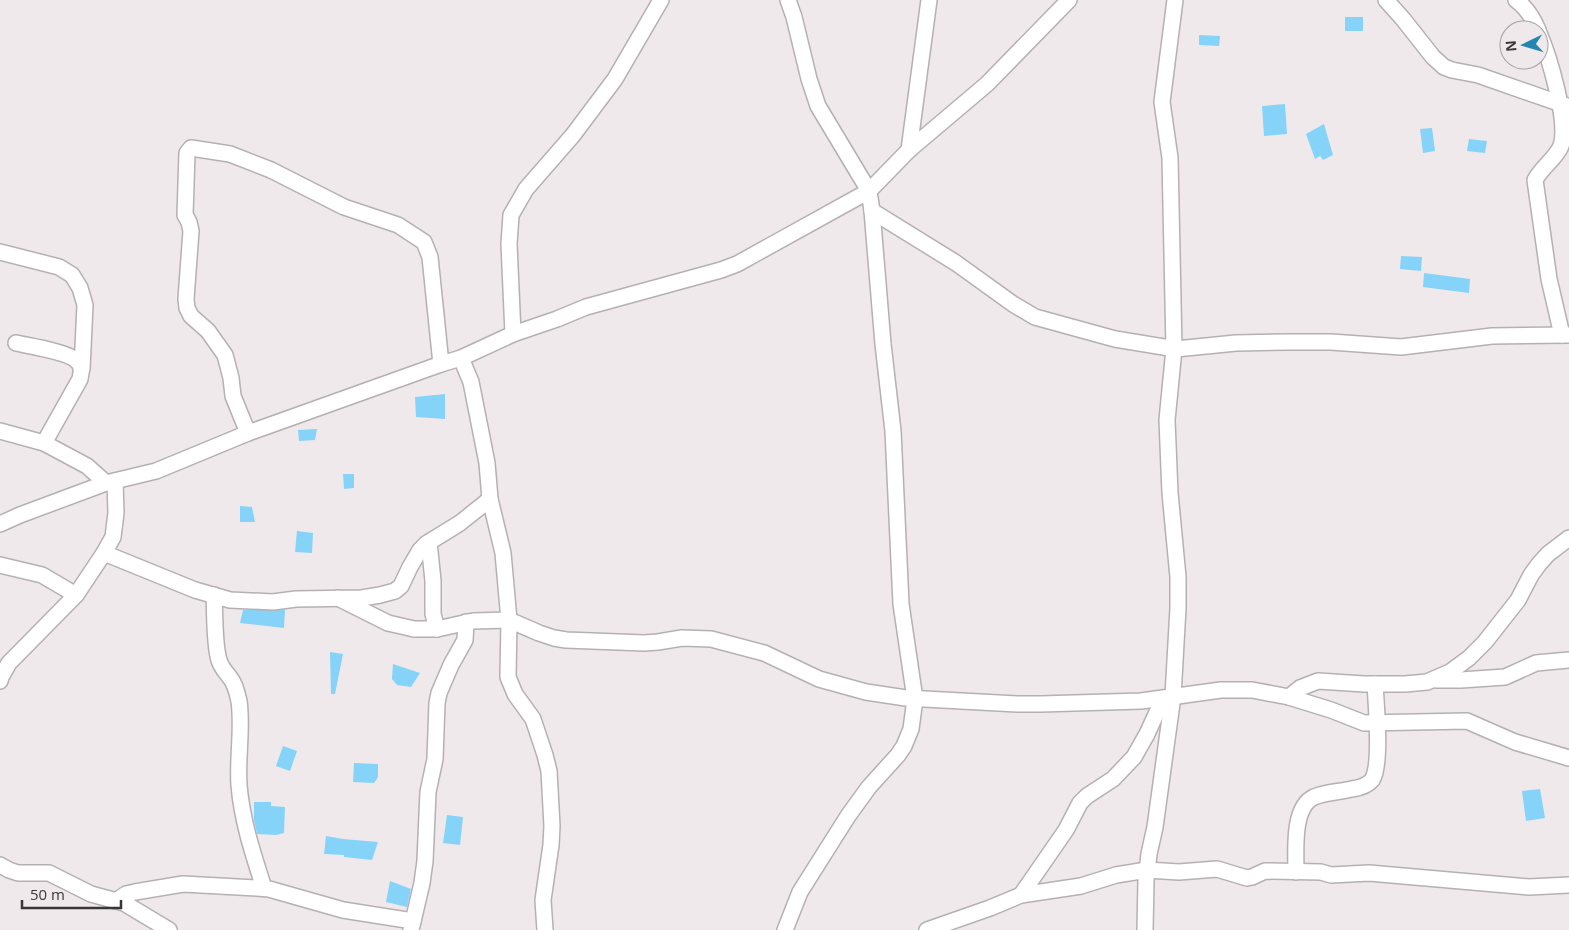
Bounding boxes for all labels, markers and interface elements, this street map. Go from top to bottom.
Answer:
north arrow [1499,20,1549,70]
text: N [1501,40,1521,53]
scale bar [22,878,121,910]
text: 50 m [30,884,65,904]

